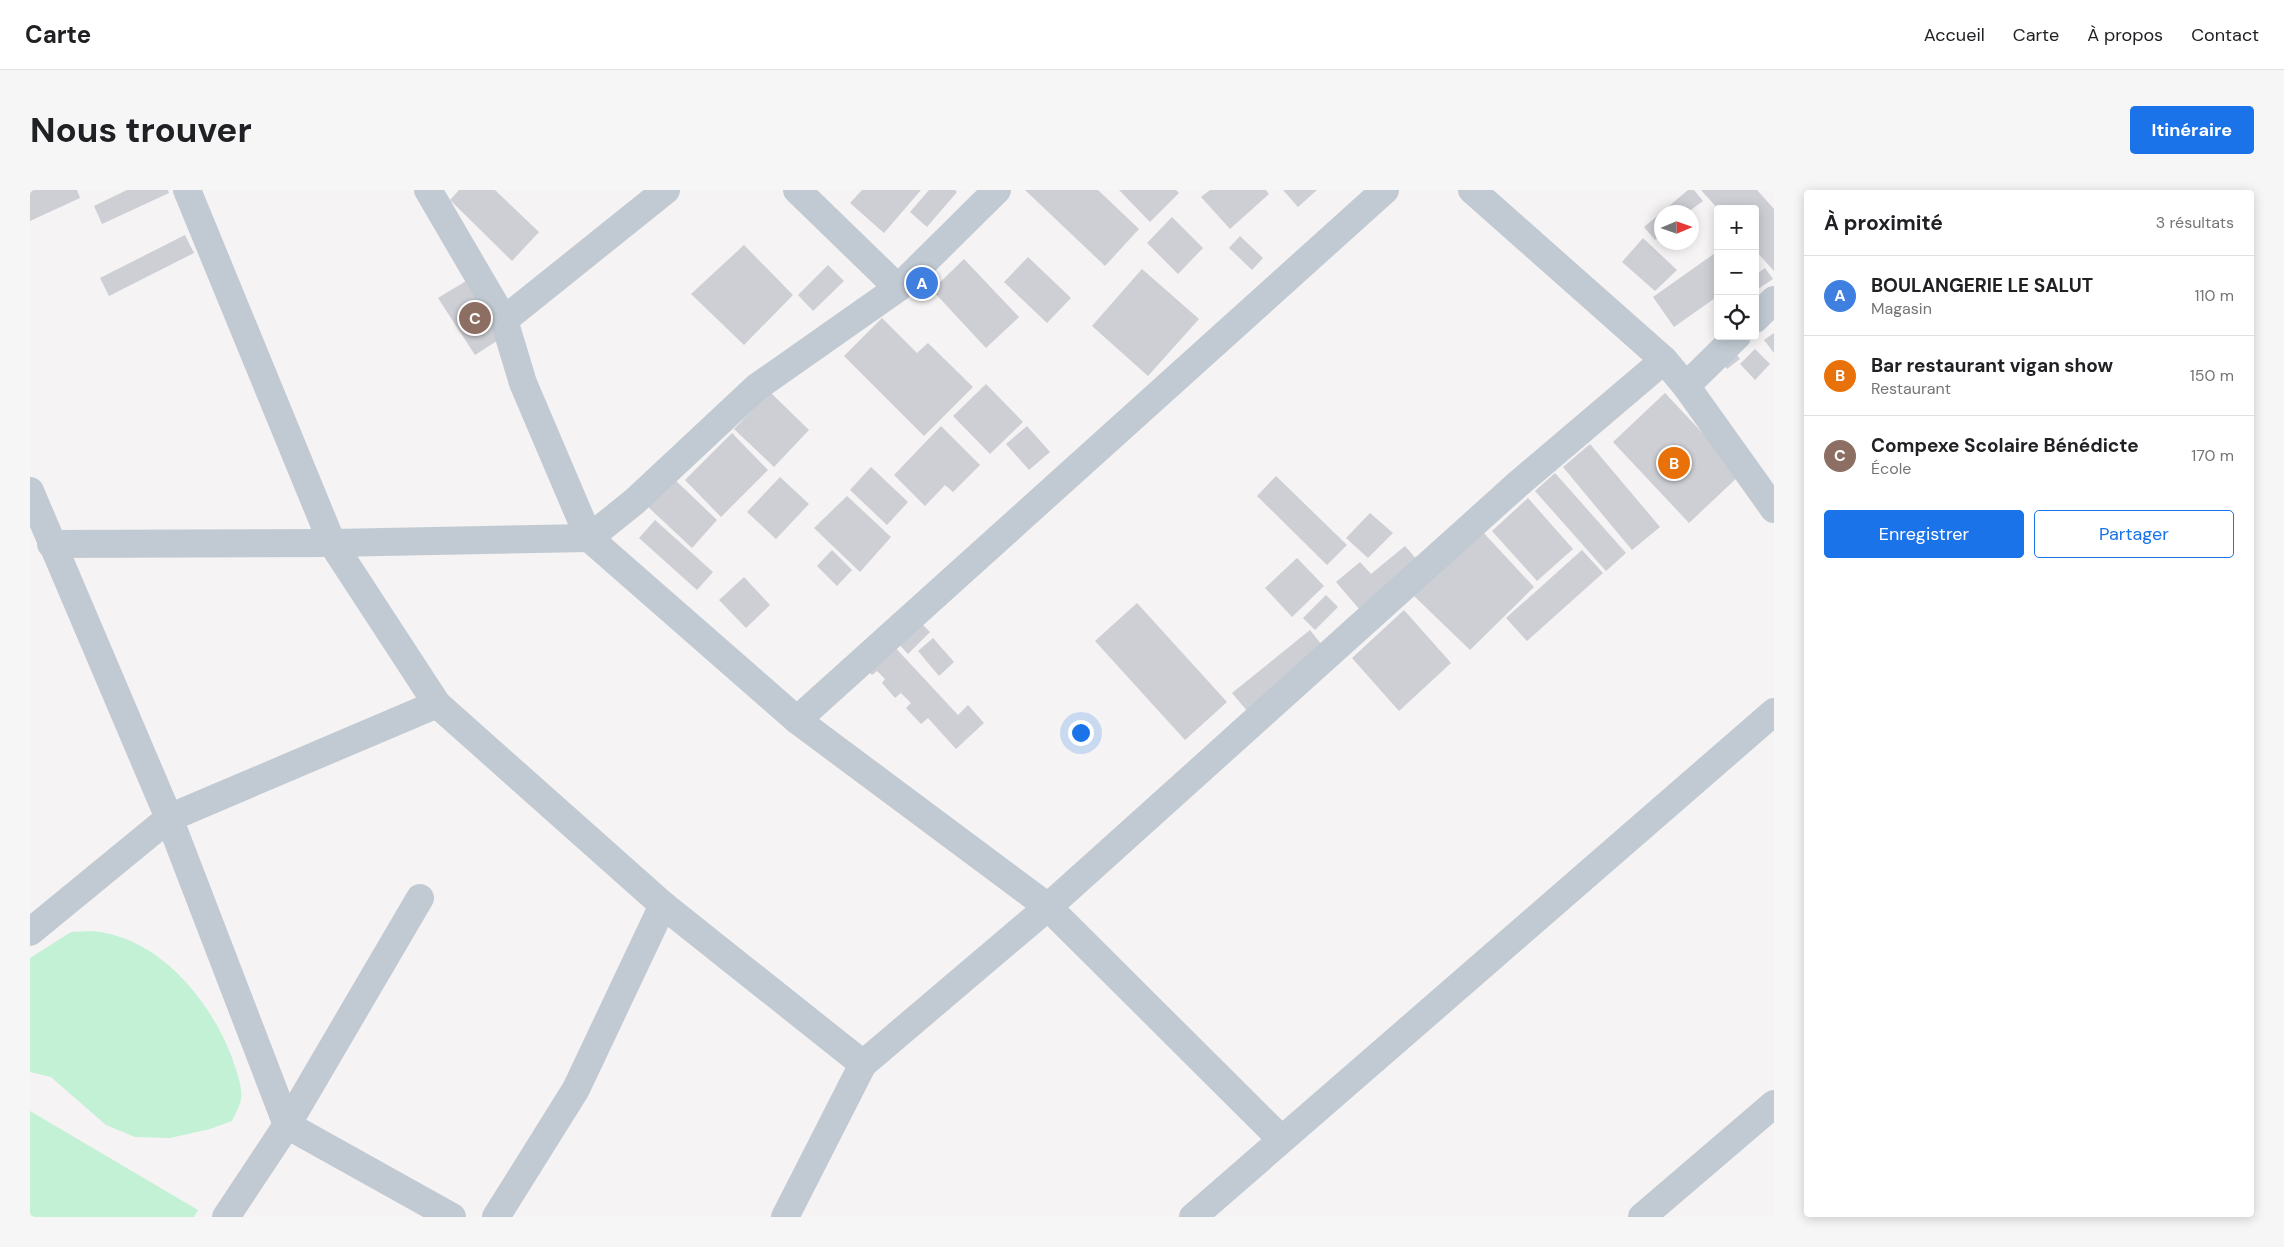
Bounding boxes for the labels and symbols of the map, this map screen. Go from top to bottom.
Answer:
north arrow [1654,205,1699,250]
pin: A [906,264,938,302]
pin: C [459,299,491,337]
pin: B [1658,444,1690,482]
your location [1068,720,1094,746]

